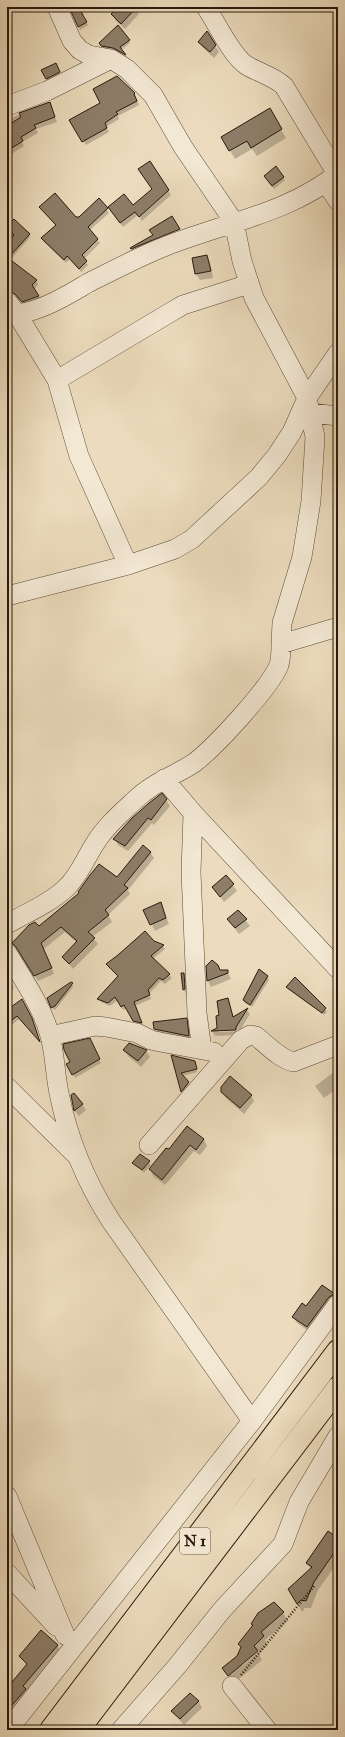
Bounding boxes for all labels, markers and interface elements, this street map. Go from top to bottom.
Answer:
road number: N 1 [180,1528,210,1554]

